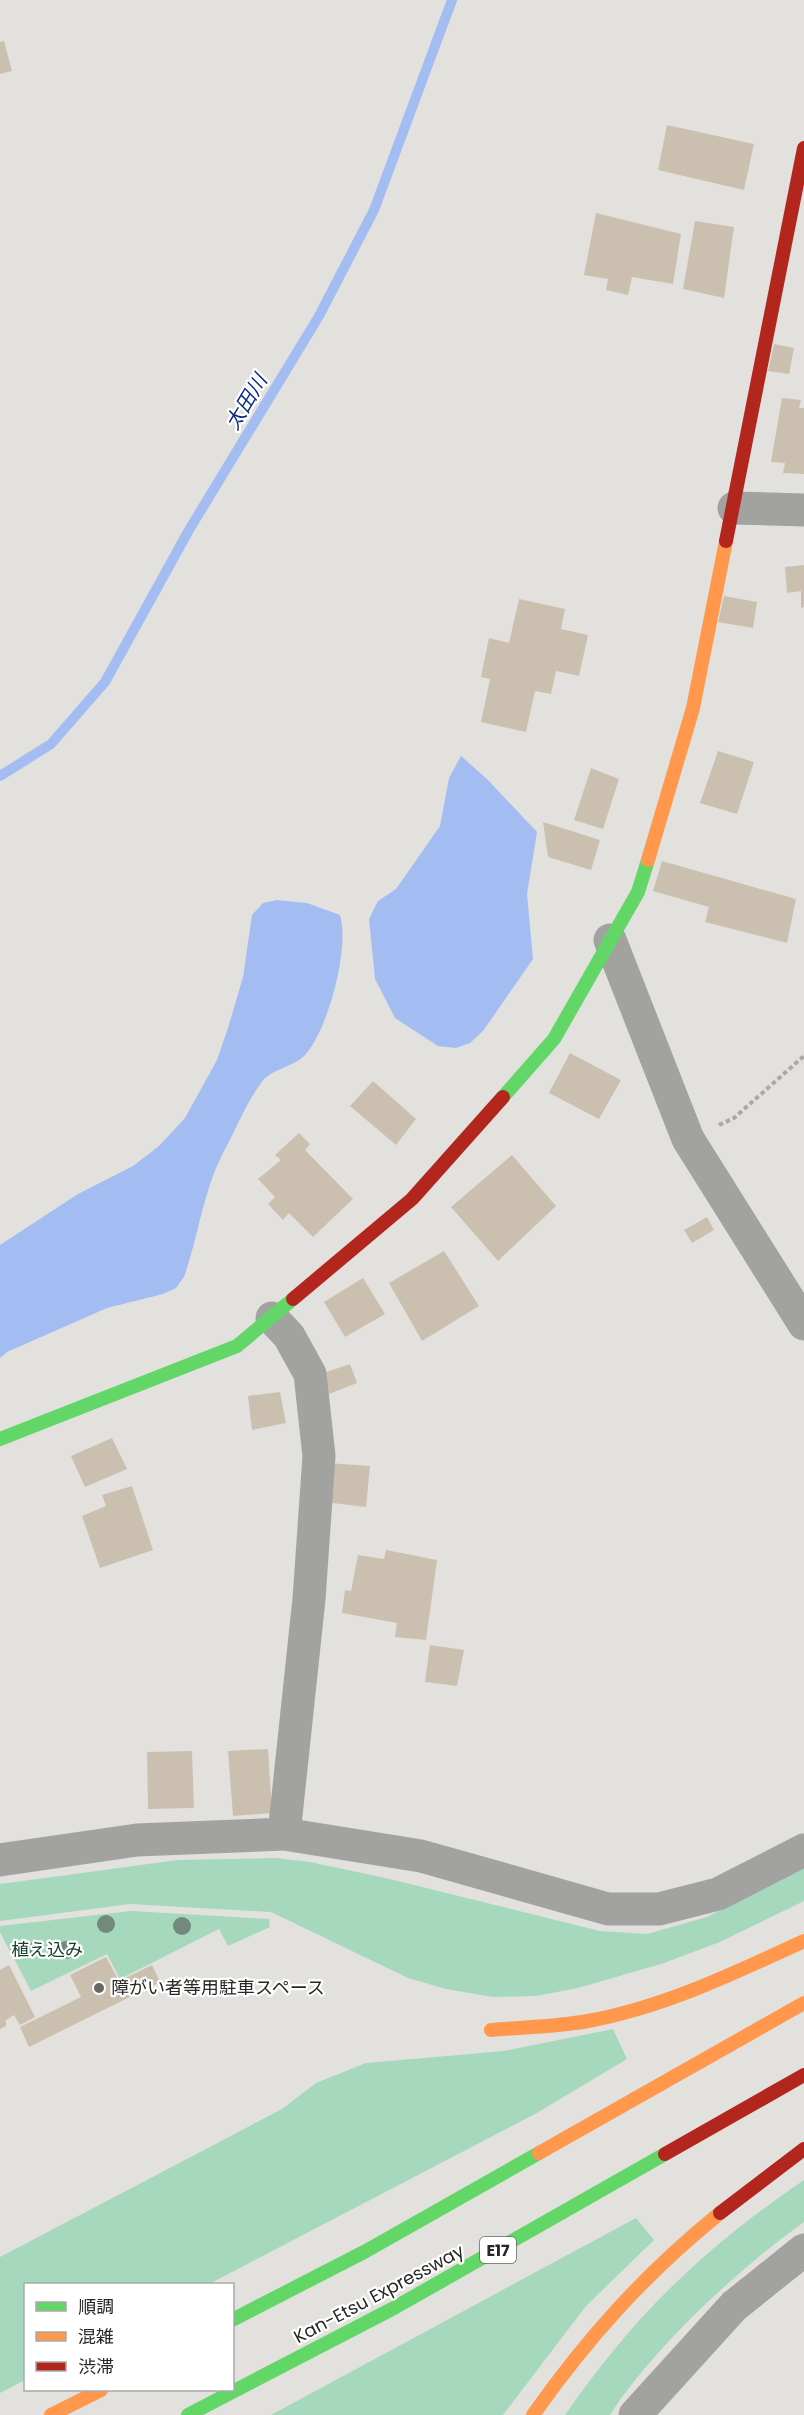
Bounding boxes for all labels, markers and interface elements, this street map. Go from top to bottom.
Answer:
water label: 太田川 [219,367,274,435]
park label: 植え込み [11,1937,83,1962]
place label: 障がい者等用駐車スペース [111,1975,325,2000]
marker: 障がい者等用駐車スペース [92,1981,106,1995]
road number: E17 [480,2237,516,2263]
street label: Kan-Etsu Expressway [289,2238,468,2349]
legend [24,2283,234,2391]
text: 順調 [78,2294,114,2319]
text: 混雑 [78,2324,114,2349]
text: 渋滞 [78,2354,114,2379]

